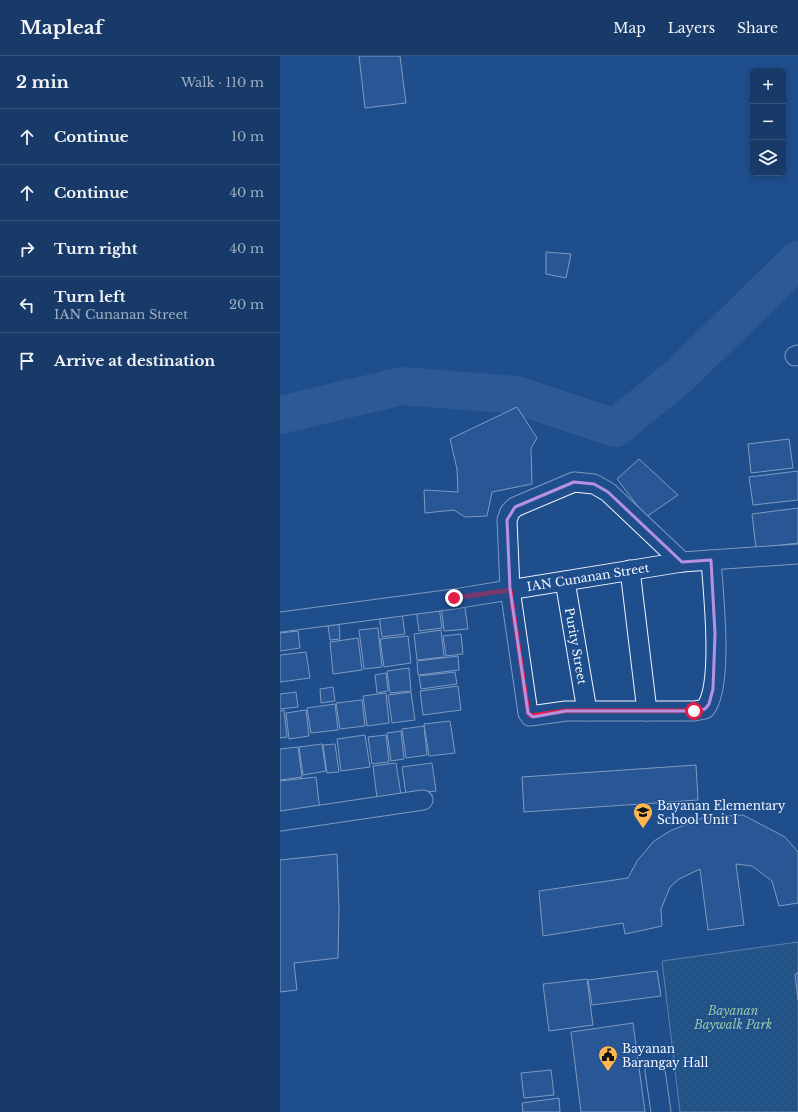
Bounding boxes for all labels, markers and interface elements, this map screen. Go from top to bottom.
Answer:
text: Mapleaf [20,16,103,39]
text: Map [613,19,646,37]
text: Layers [668,19,715,37]
text: Share [737,19,778,37]
map controls [750,68,786,176]
button: + [750,68,786,104]
text: 2 min [16,72,69,93]
text: Walk · 110 m [181,74,264,91]
button: − [750,104,786,140]
icon: ahead [16,126,38,148]
text: Continue [54,127,129,146]
text: 10 m [231,128,264,145]
button: layers [750,140,786,176]
icon: ahead [16,182,38,204]
text: Continue [54,183,129,202]
text: 40 m [229,184,264,201]
icon: right [16,238,38,260]
text: Turn right [54,239,137,258]
text: 40 m [229,240,264,257]
text: Turn left [54,287,125,306]
icon: left [16,294,38,316]
text: 20 m [229,296,264,313]
text: IAN Cunanan Street [54,306,188,323]
icon: arrive [16,350,38,372]
text: Arrive at destination [54,351,215,370]
street label: IAN Cunanan Street [526,560,651,594]
route end [445,589,463,607]
street label: Purity Street [562,607,590,686]
route start [685,702,703,720]
place label: Bayanan Elementary School Unit I [657,798,786,827]
school or university icon: Bayanan Elementary School Unit I [632,801,654,829]
park label: Bayanan Baywalk Park [693,1003,772,1032]
place label: Bayanan Barangay Hall [622,1041,708,1070]
public building icon: Bayanan Barangay Hall [597,1044,619,1072]

